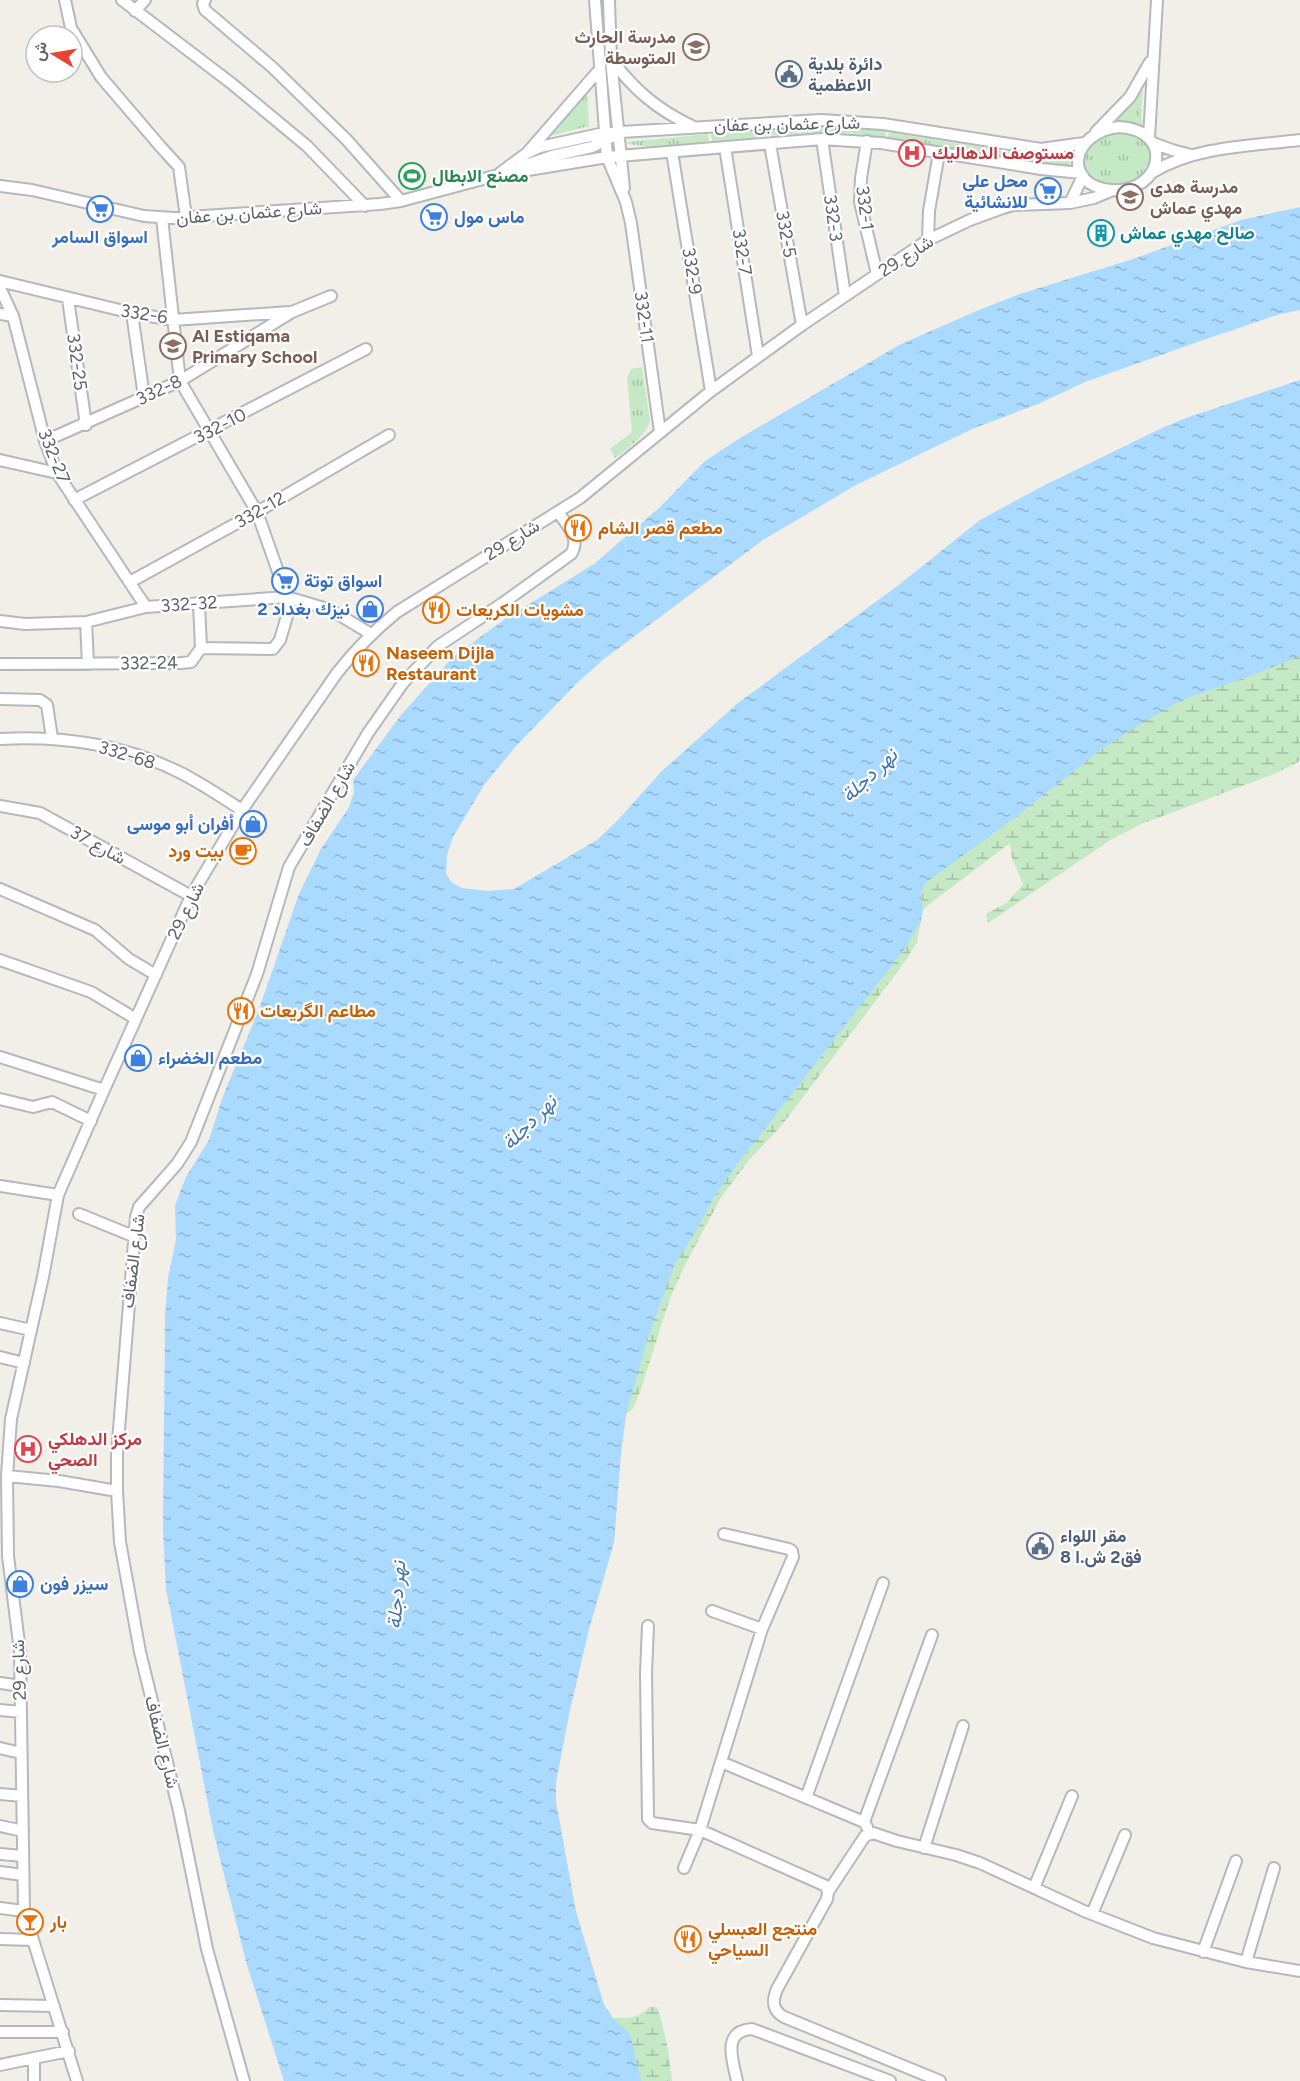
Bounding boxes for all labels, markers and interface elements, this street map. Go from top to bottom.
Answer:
north arrow [24,24,84,84]
place label: مدرسة الحارث المتوسطة [575,26,676,69]
school or university icon: مدرسة الحارث المتوسطة [681,32,711,62]
text: ش [29,40,51,62]
place label: دائرة بلدية الاعظمية [808,53,882,96]
public building icon: دائرة بلدية الاعظمية [774,59,804,89]
street label: شارع عثمان بن عفان [714,112,860,137]
hospital icon: مستوصف الدهاليك [897,138,927,168]
place label: مستوصف الدهاليك [932,142,1074,164]
sports icon: مصنع الابطال [397,161,427,191]
place label: مصنع الابطال [432,165,529,188]
place label: محل علي للانشائية [962,170,1028,213]
supermarket icon: محل علي للانشائية [1033,176,1063,206]
place label: مدرسة هدى مهدي عماش [1150,176,1242,223]
school or university icon: مدرسة هدى مهدي عماش [1115,182,1145,212]
street label: 332-1 [851,185,879,231]
street label: 332-3 [819,193,847,243]
supermarket icon: اسواق السامر [85,194,115,224]
street label: شارع عثمان بن عفان [175,197,323,230]
supermarket icon: ماس مول [419,202,449,232]
place label: ماس مول [454,206,525,228]
street label: 332-5 [771,209,801,259]
building icon: صالح مهدي عماش [1086,218,1116,248]
place label: صالح مهدي عماش [1120,222,1255,248]
place label: اسواق السامر [51,226,148,248]
street label: 332-7 [727,227,757,277]
street label: شارع 29 [874,230,938,283]
street label: 332-9 [677,246,707,296]
street label: 332-11 [629,290,659,344]
street label: 332-6 [119,299,169,329]
place label: Al Estiqama Primary School [192,325,317,368]
school or university icon: Al Estiqama Primary School [158,331,188,361]
street label: 332-25 [62,332,92,392]
street label: 332-8 [133,370,185,410]
street label: 332-10 [190,403,250,449]
street label: 332-27 [33,426,75,487]
street label: 332-12 [231,487,289,533]
restaurant icon: مطعم قصر الشام [563,513,593,543]
street label: شارع 29 [480,515,544,566]
place label: مطعم قصر الشام [598,517,723,540]
supermarket icon: اسواق توتة [270,566,300,596]
place label: اسواق توتة [304,570,382,592]
street label: 332-32 [160,591,218,617]
shop icon: نيزك بغداد 2 [355,594,385,624]
restaurant icon: مشويات الكريعات [421,595,451,625]
place label: نيزك بغداد 2 [257,598,350,620]
place label: مشويات الكريعات [456,599,584,621]
place label: Naseem Dijla Restaurant [386,642,494,685]
restaurant icon: Naseem Dijla Restaurant [351,648,381,678]
street label: 332-24 [120,651,178,675]
street label: 332-68 [96,736,158,774]
water label: نهر دجلة [836,742,904,808]
street label: شارع الضفاف [294,757,361,851]
shop icon: أفران أبو موسى [238,809,268,839]
place label: أفران أبو موسى [127,813,234,835]
street label: شارع 37 [66,821,130,870]
cafe icon: بيت ورد [228,836,258,866]
place label: بيت ورد [168,840,224,862]
street label: شارع 29 [163,879,210,944]
restaurant icon: مطاعم الگريعات [226,996,256,1026]
place label: مطاعم الگريعات [260,1000,376,1023]
shop icon: مطعم الخضراء [123,1043,153,1073]
place label: مطعم الخضراء [158,1047,262,1070]
water label: نهر دجلة [496,1089,563,1155]
street label: شارع الضفاف [116,1213,151,1309]
place label: مركز الدهلكي الصحي [48,1428,142,1475]
hospital icon: مركز الدهلكي الصحي [13,1434,43,1464]
place label: مقر اللواء 8 فق2 ش.ا [1060,1525,1142,1568]
public building icon: مقر اللواء 8 فق2 ش.ا [1025,1531,1055,1561]
water label: نهر دجلة [382,1559,411,1630]
shop icon: سيزر فون [5,1569,35,1599]
place label: سيزر فون [40,1573,108,1595]
street label: شارع 29 [7,1639,32,1701]
street label: شارع الضفاف [139,1693,184,1791]
bar icon: بار [15,1907,45,1937]
place label: بار [49,1911,67,1933]
place label: منتجع العبسلي السياحي [708,1918,817,1965]
restaurant icon: منتجع العبسلي السياحي [673,1924,703,1954]

